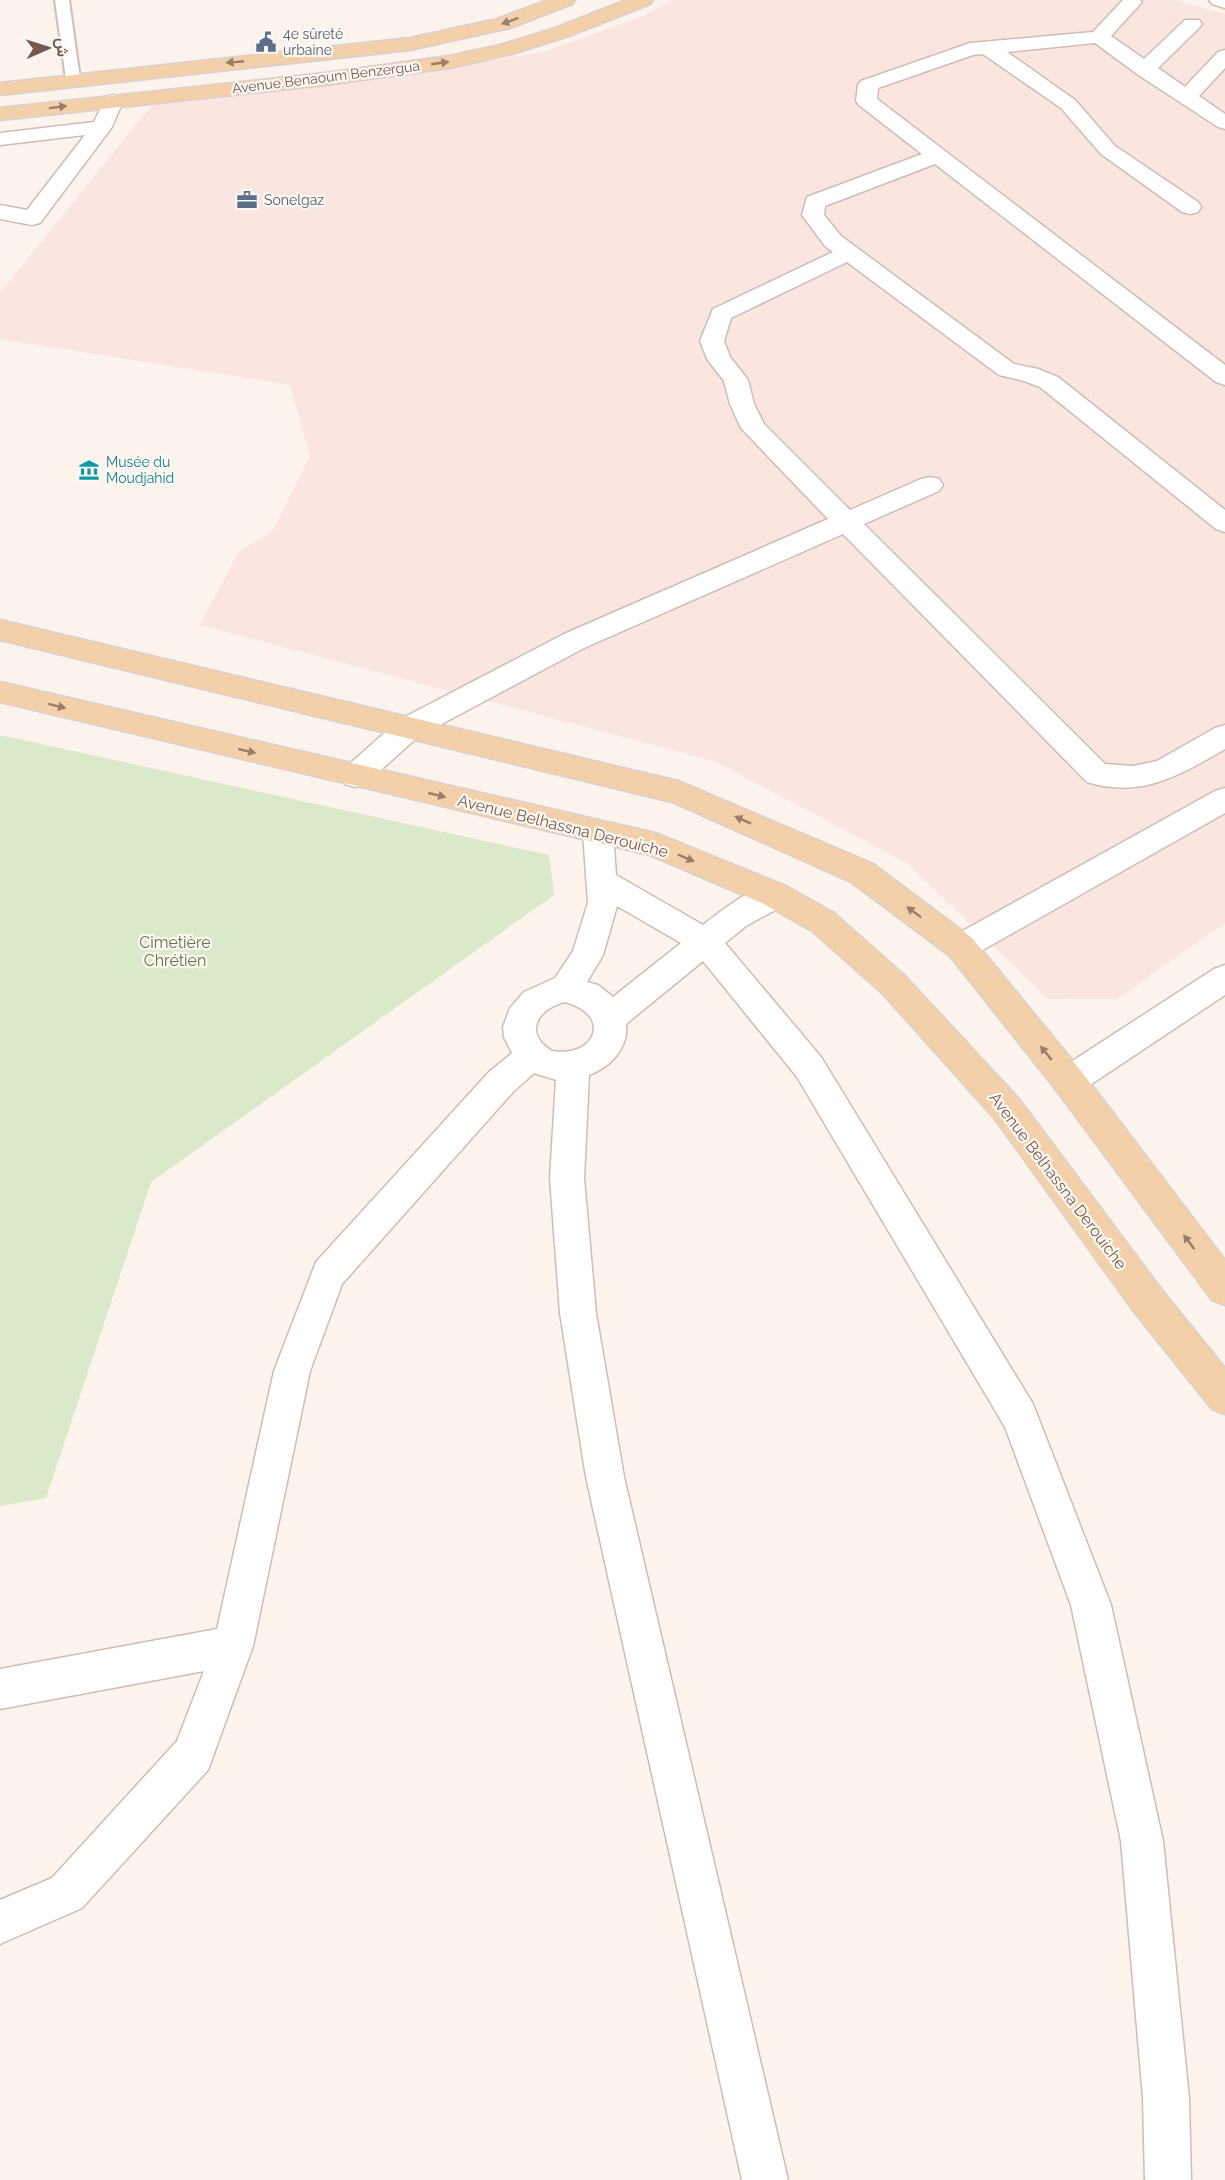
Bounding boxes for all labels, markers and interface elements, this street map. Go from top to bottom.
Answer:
one-way arrow [501,16,519,26]
north arrow [18,18,78,78]
place label: 4e sûreté urbaine [283,26,343,58]
public building icon: 4e sûreté urbaine [254,30,278,54]
text: ش [52,37,72,57]
one-way arrow [226,57,245,67]
street label: Avenue Benaoum Benzergua [231,58,421,96]
one-way arrow [430,59,449,68]
one-way arrow [49,102,68,112]
office icon: Sonelgaz [235,188,259,212]
place label: Sonelgaz [264,192,324,208]
place label: Musée du Moudjahid [106,454,174,486]
museum icon: Musée du Moudjahid [77,458,101,482]
one-way arrow [48,702,66,712]
one-way arrow [237,747,256,757]
one-way arrow [427,790,446,800]
street label: Avenue Belhassna Derouiche [456,791,670,861]
one-way arrow [734,816,751,825]
one-way arrow [678,853,696,863]
one-way arrow [906,906,922,918]
park label: Cimetière Chrétien [139,933,211,970]
one-way arrow [1040,1045,1053,1061]
street label: Avenue Belhassna Derouiche [985,1089,1131,1273]
one-way arrow [1184,1235,1196,1250]

